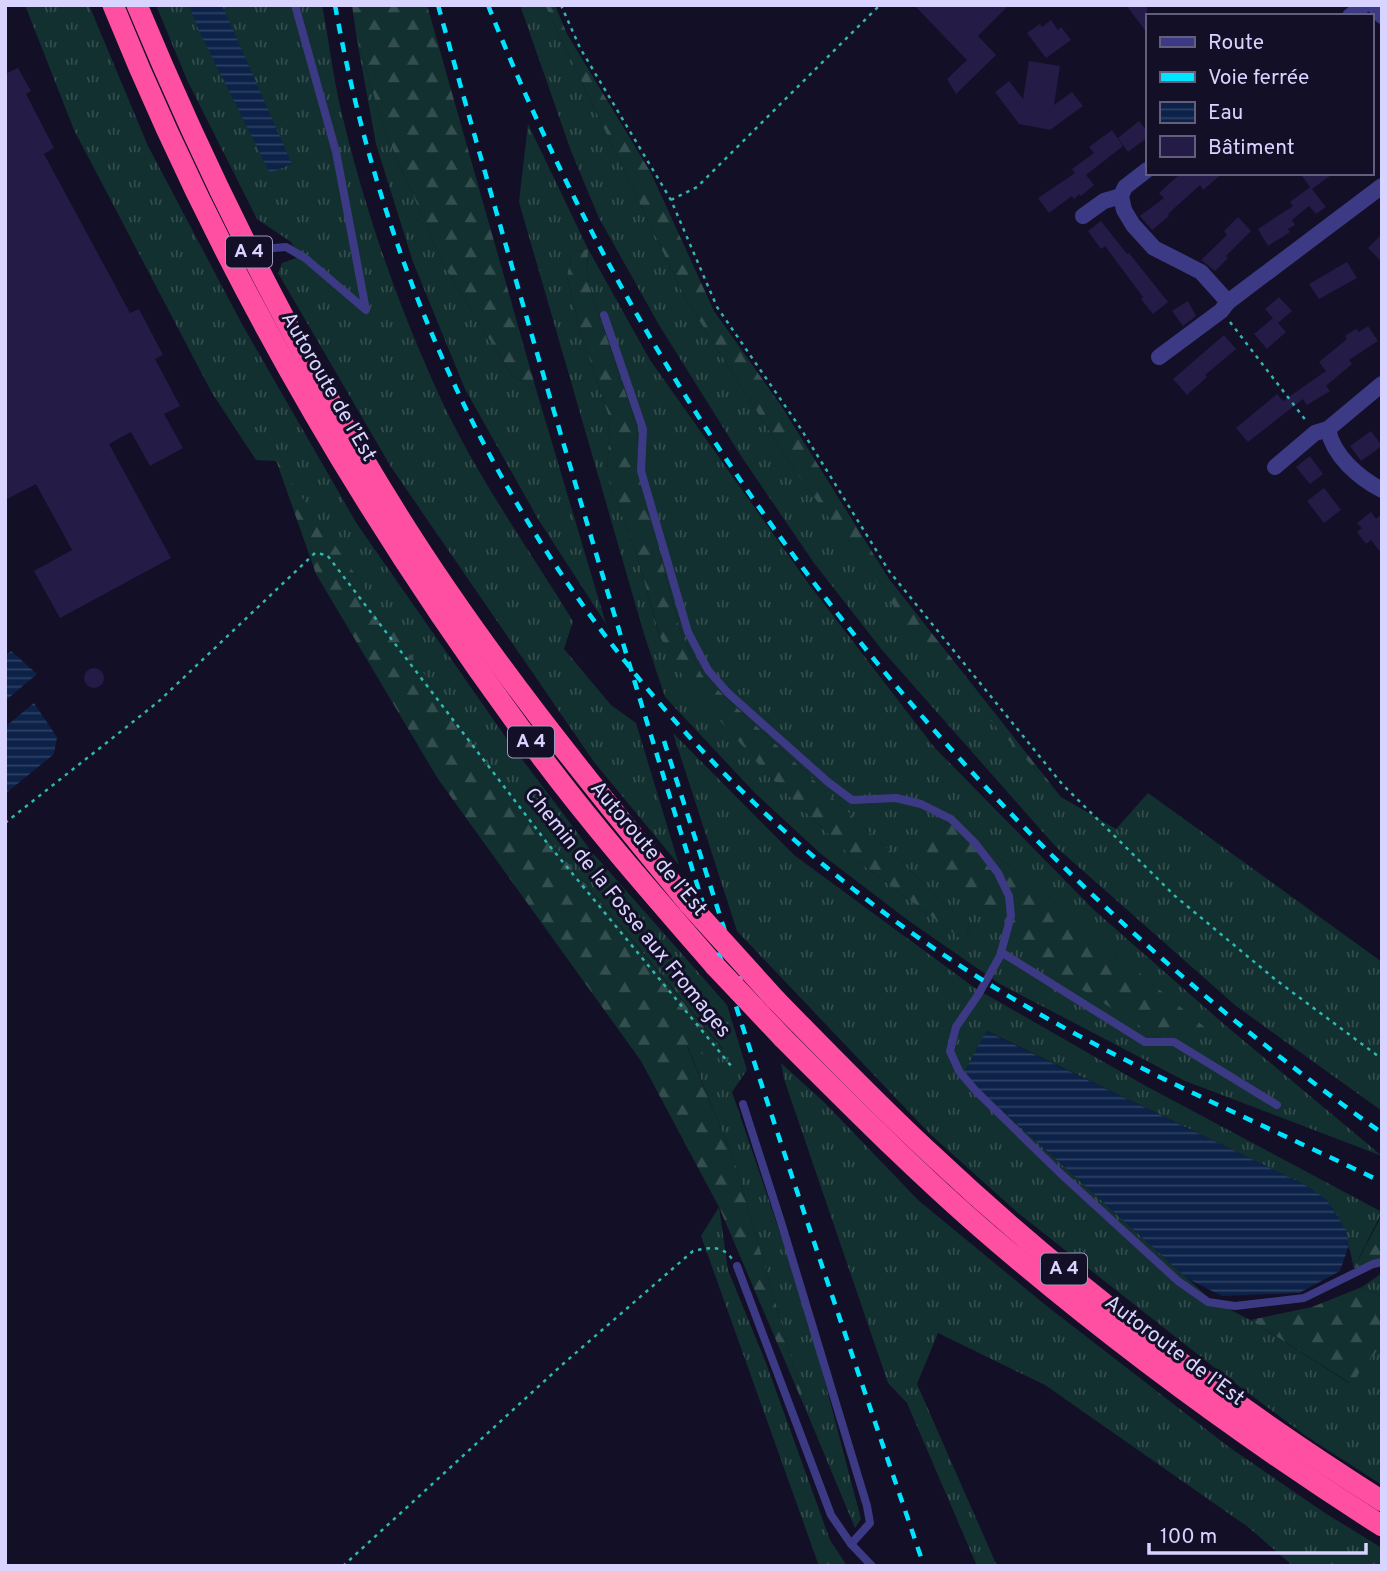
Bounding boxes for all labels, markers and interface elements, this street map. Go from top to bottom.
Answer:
legend [1146,14,1373,175]
text: Route [1208,30,1264,57]
text: Voie ferrée [1208,65,1309,92]
text: Eau [1208,100,1243,127]
text: Bâtiment [1208,135,1295,162]
road number: A 4 [226,236,272,268]
street label: Autoroute de l’Est [274,307,382,467]
road number: A 4 [508,726,554,758]
street label: Autoroute de l’Est [583,776,713,922]
street label: Chemin de la Fosse aux Fromages [518,782,736,1044]
road number: A 4 [1041,1254,1087,1284]
street label: Autoroute de l’Est [1099,1290,1249,1412]
scale bar [1149,1512,1366,1556]
text: 100 m [1160,1524,1217,1551]

